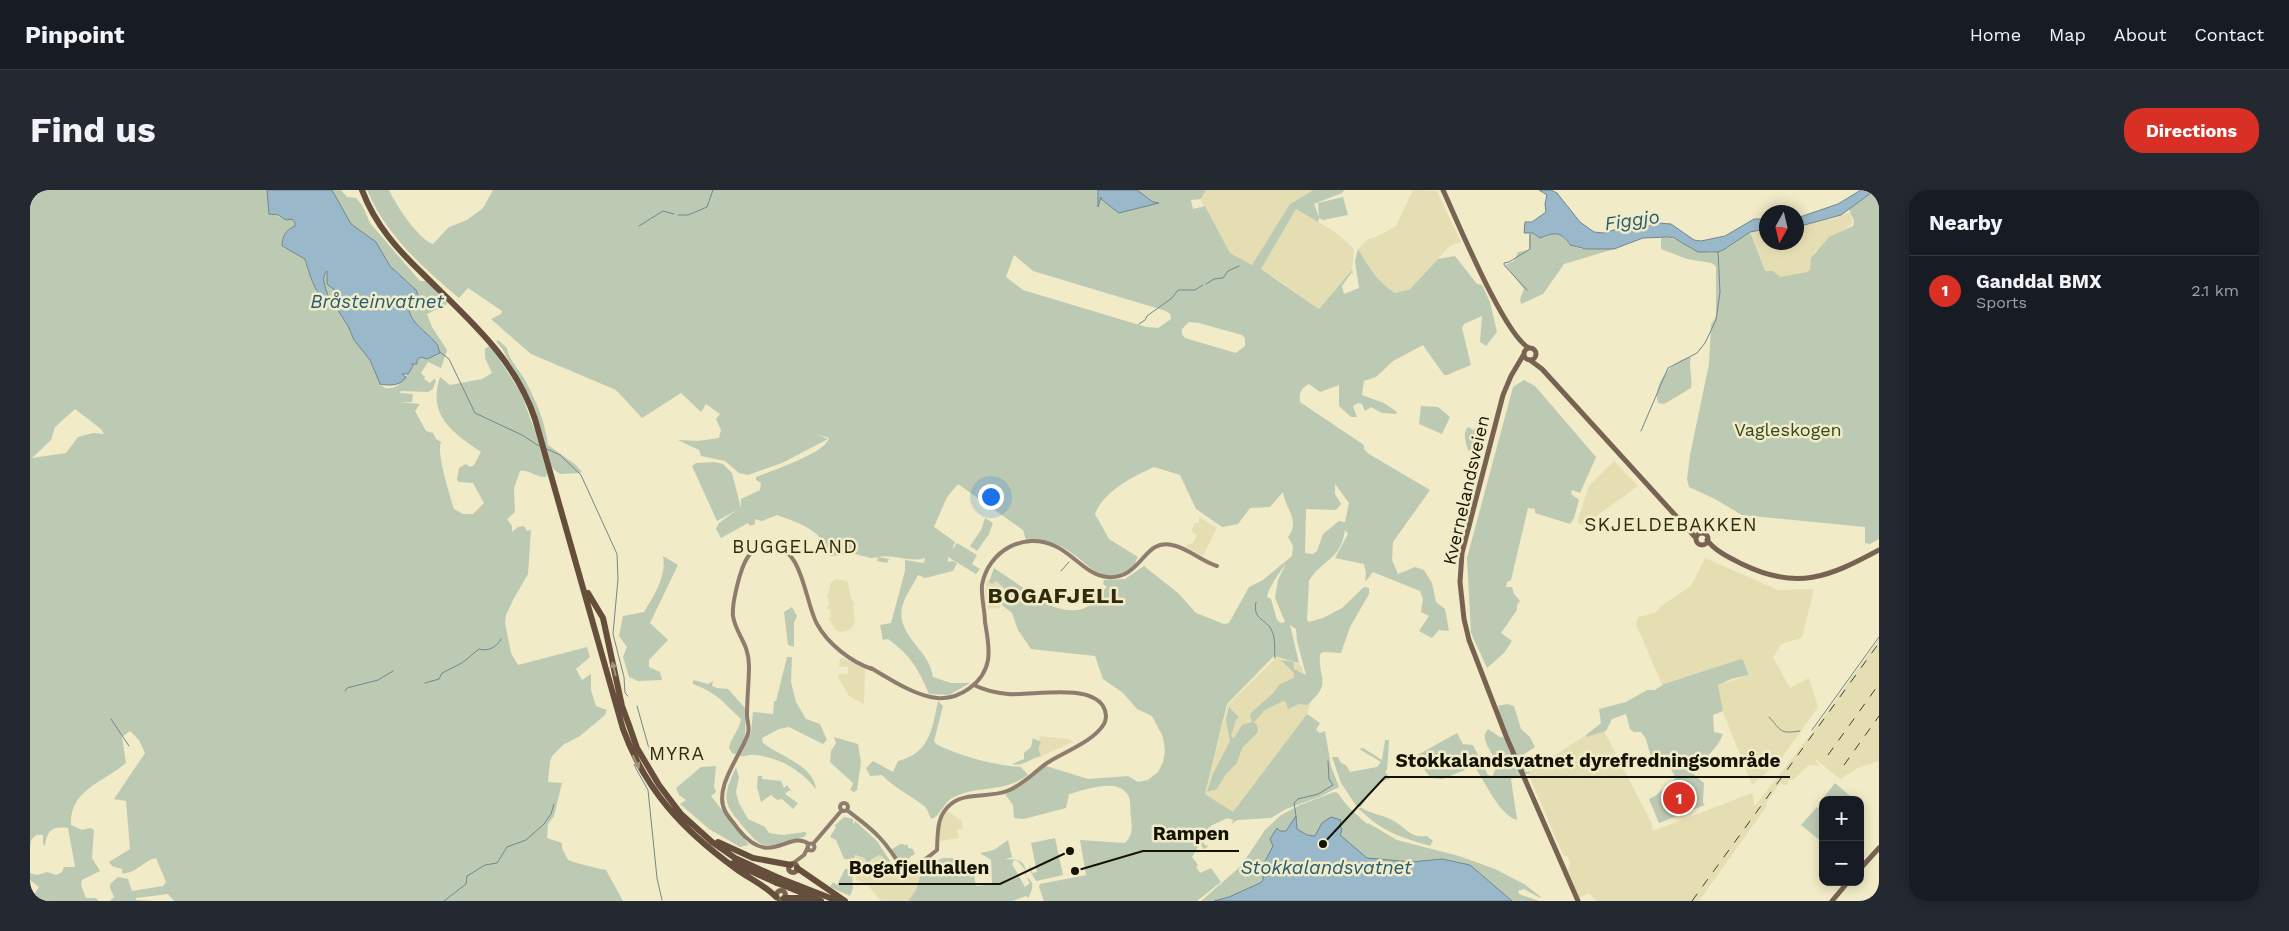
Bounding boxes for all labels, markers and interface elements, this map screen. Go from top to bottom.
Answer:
text: Pinpoint [25,21,125,49]
text: Home [1970,24,2021,45]
text: Map [2049,24,2086,45]
text: About [2114,24,2166,45]
text: Contact [2194,24,2264,45]
button: Directions [2124,108,2259,153]
text: Find us [30,109,156,151]
water label: Figgjo [1603,205,1661,235]
north arrow [1759,205,1804,250]
text: Nearby [1929,210,2002,235]
text: Ganddal BMX [1976,270,2102,293]
text: 1 [1942,281,1948,300]
text: 2.1 km [2191,281,2239,300]
water label: Bråsteinvatnet [310,290,444,313]
text: Sports [1976,293,2027,312]
street label: Kvernelandsveien [1439,413,1493,567]
park label: Vagleskogen [1734,419,1842,440]
your location [978,484,1004,510]
district label: SKJELDEBAKKEN [1584,513,1758,536]
district label: BUGGELAND [732,535,858,558]
district label: BOGAFJELL [987,583,1125,608]
one-way arrow [609,662,617,677]
district label: MYRA [649,742,705,765]
callout: Stokkalandsvatnet dyrefredningsområde [1385,743,1790,777]
text: Stokkalandsvatnet dyrefredningsområde [1396,749,1780,772]
one-way arrow [633,755,641,769]
pin: 1 [1663,779,1695,817]
map controls [1819,796,1864,886]
button: + [1819,796,1864,841]
callout: Rampen [1143,817,1239,851]
text: Rampen [1153,822,1229,845]
button: − [1819,841,1864,886]
callout: Bogafjellhallen [839,850,1000,884]
text: Bogafjellhallen [849,856,989,879]
water label: Stokkalandsvatnet [1240,856,1412,879]

